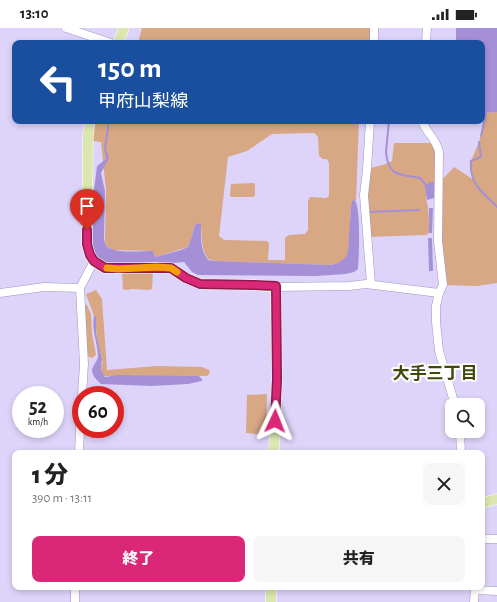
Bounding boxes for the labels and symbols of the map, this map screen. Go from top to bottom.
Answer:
pin [70,189,104,230]
district label: 大手三丁目 [393,364,478,382]
speed limit sign: 60 [72,386,124,438]
position arrow [254,400,296,442]

